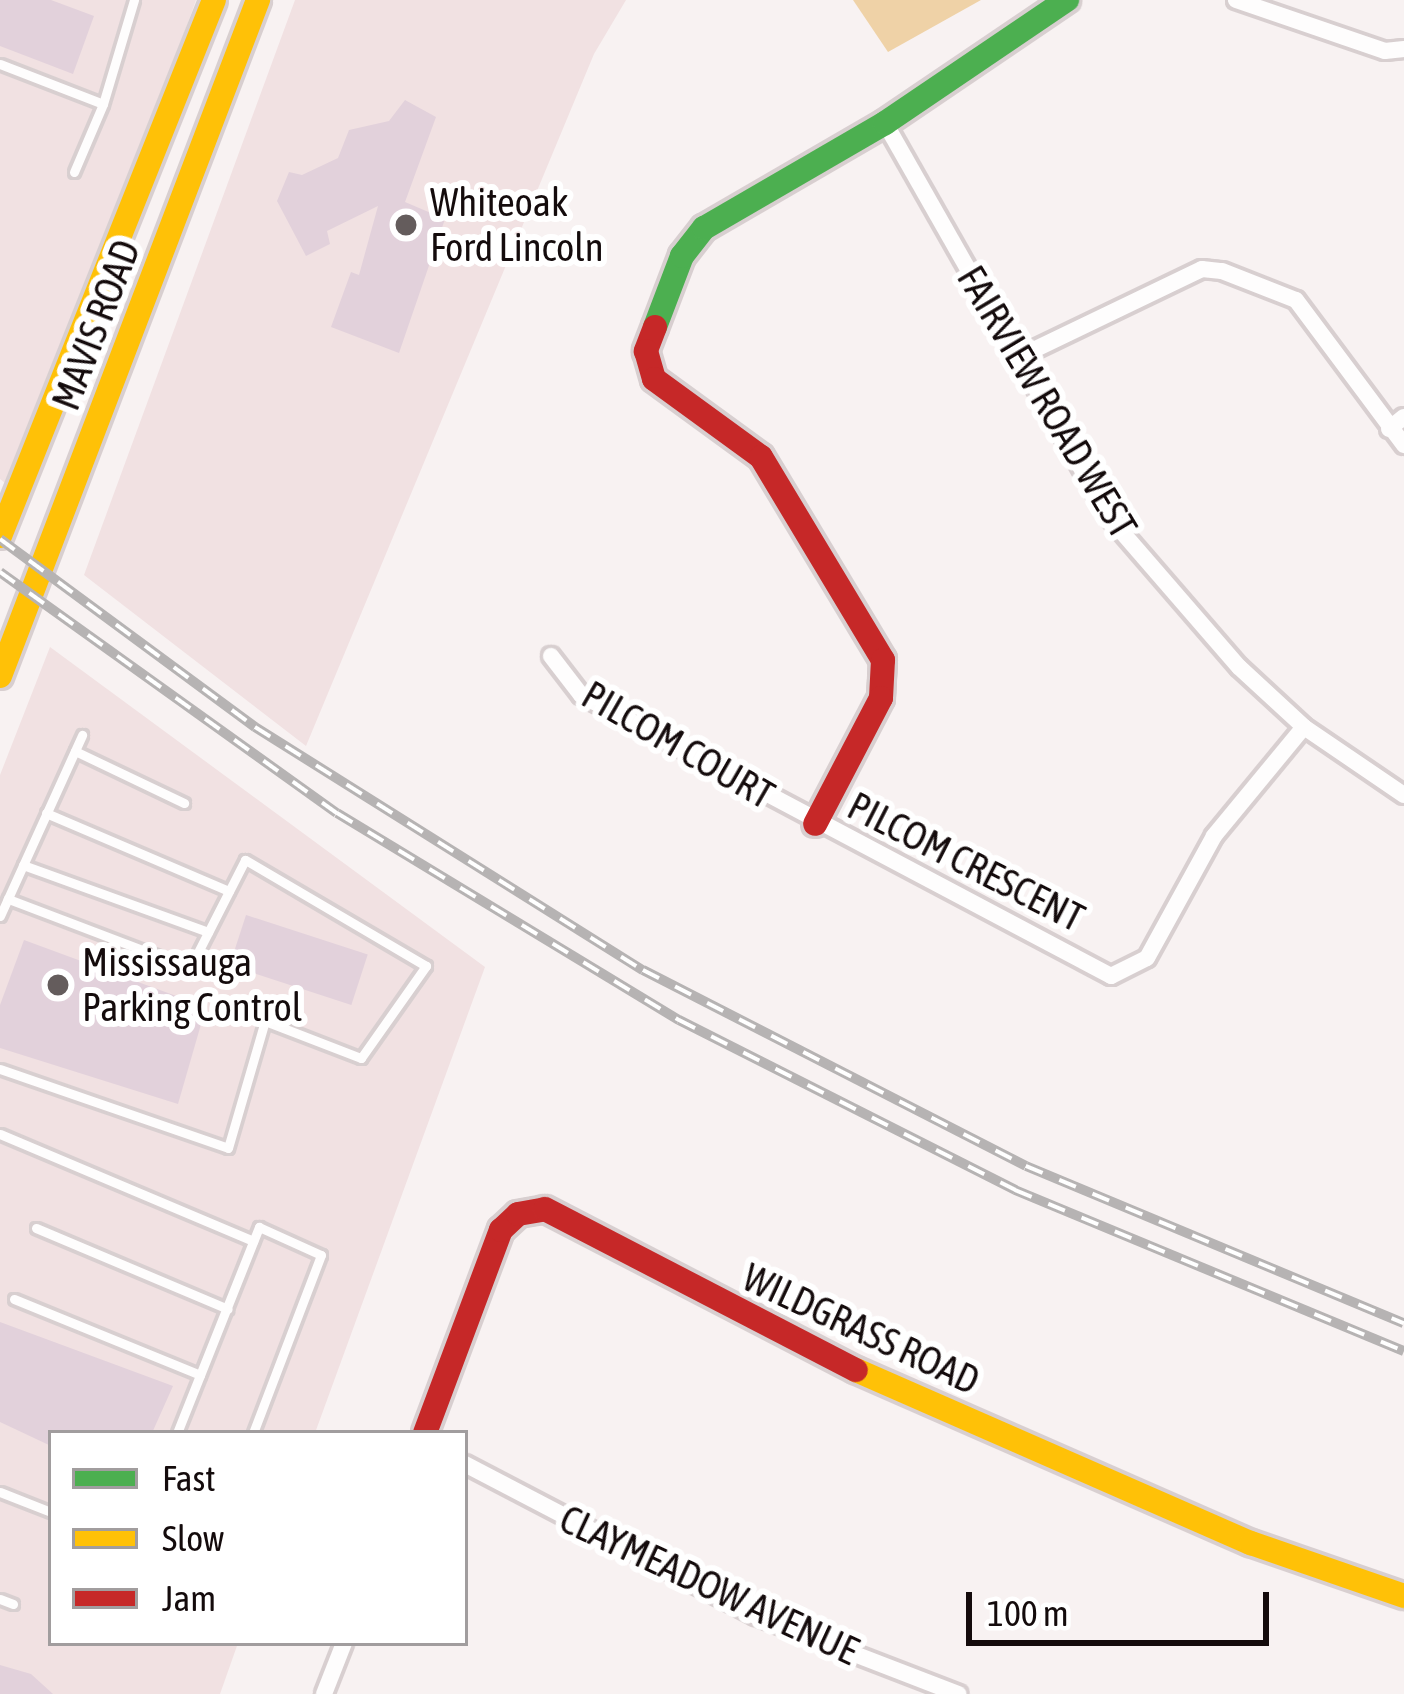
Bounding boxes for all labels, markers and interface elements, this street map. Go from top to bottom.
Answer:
place label: Whiteoak Ford Lincoln [430,180,604,271]
marker: Whiteoak Ford Lincoln [393,212,419,238]
street label: MAVIS ROAD [42,233,150,417]
street label: FAIRVIEW ROAD WEST [947,258,1147,546]
street label: PILCOM COURT [574,671,782,819]
street label: PILCOM CRESCENT [840,782,1092,942]
place label: Mississauga Parking Control [82,940,302,1031]
marker: Mississauga Parking Control [45,972,71,998]
street label: WILDGRASS ROAD [735,1254,987,1404]
legend [48,1430,468,1646]
text: Fast [162,1457,216,1499]
street label: CLAYMEADOW AVENUE [552,1495,866,1675]
text: Slow [162,1517,224,1559]
scale bar [972,1568,1275,1642]
text: Jam [162,1577,216,1619]
text: 100 m [987,1592,1069,1634]

